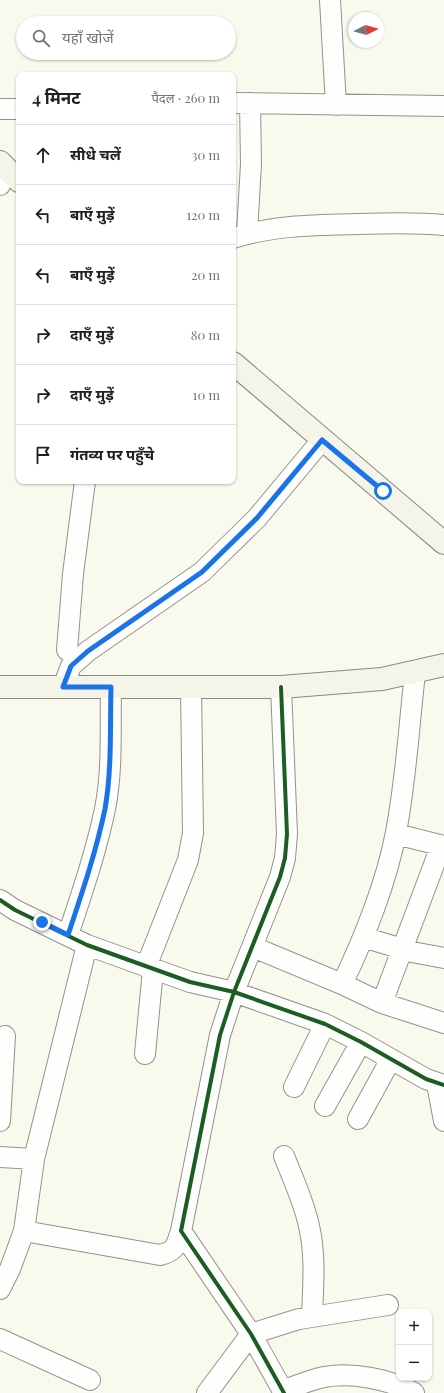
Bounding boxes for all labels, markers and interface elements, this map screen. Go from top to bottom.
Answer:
north arrow [348,12,384,48]
search box [16,16,236,60]
icon: search [30,27,52,49]
text: यहाँ खोजें [62,27,114,47]
text: 4 मिनट [32,86,80,108]
text: पैदल · 260 m [151,89,220,106]
icon: ahead [32,144,54,166]
text: सीधे चलें [70,144,121,164]
text: 30 m [192,146,220,163]
icon: left [32,204,54,226]
text: बाएँ मुड़ें [70,204,115,224]
text: 120 m [186,206,220,223]
icon: left [32,264,54,286]
text: बाएँ मुड़ें [70,264,115,284]
text: 20 m [191,266,220,283]
icon: right [32,324,54,346]
text: दाएँ मुड़ें [70,324,114,344]
text: 80 m [191,326,220,343]
icon: right [32,384,54,406]
text: दाएँ मुड़ें [70,384,114,404]
text: 10 m [193,386,220,403]
icon: arrive [32,444,54,466]
text: गंतव्य पर पहुँचे [70,444,154,464]
route start [374,482,392,500]
route end [33,913,51,931]
map controls [396,1309,432,1381]
button: + [396,1309,432,1345]
button: − [396,1345,432,1381]

